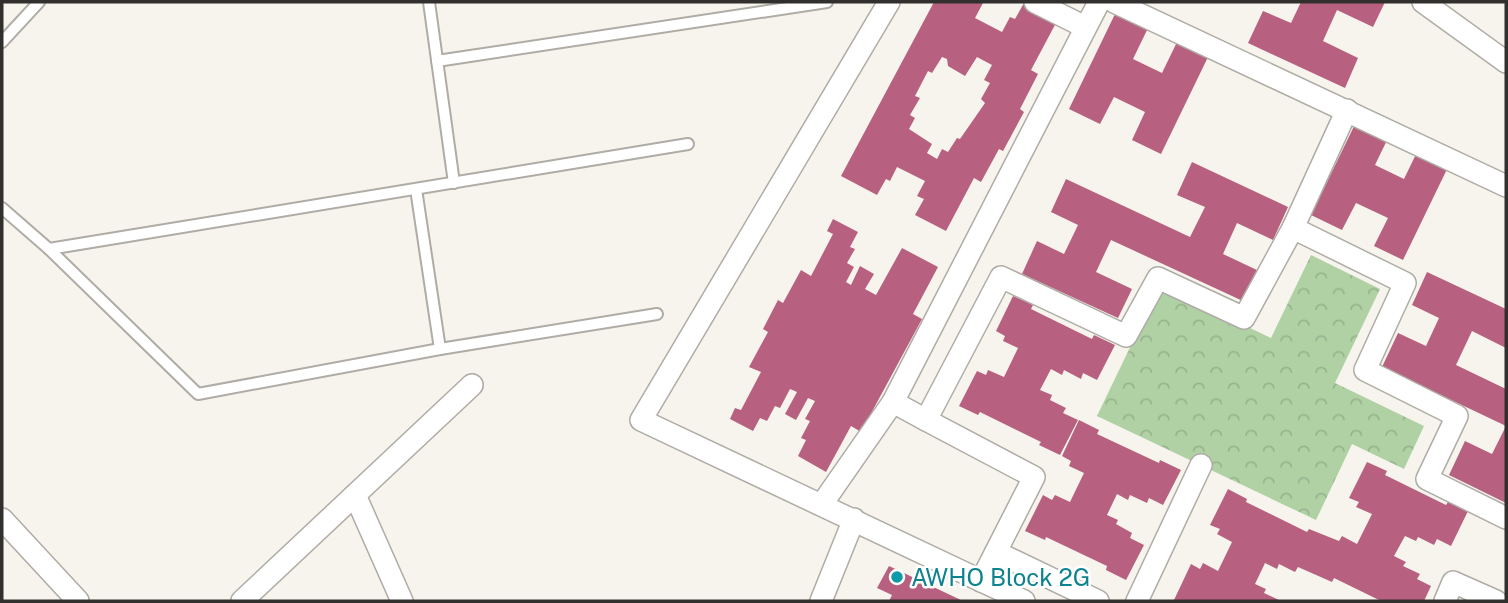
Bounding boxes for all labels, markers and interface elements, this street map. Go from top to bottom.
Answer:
place label: AWHO Block 2G [911,563,1090,591]
marker: AWHO Block 2G [889,569,905,585]

